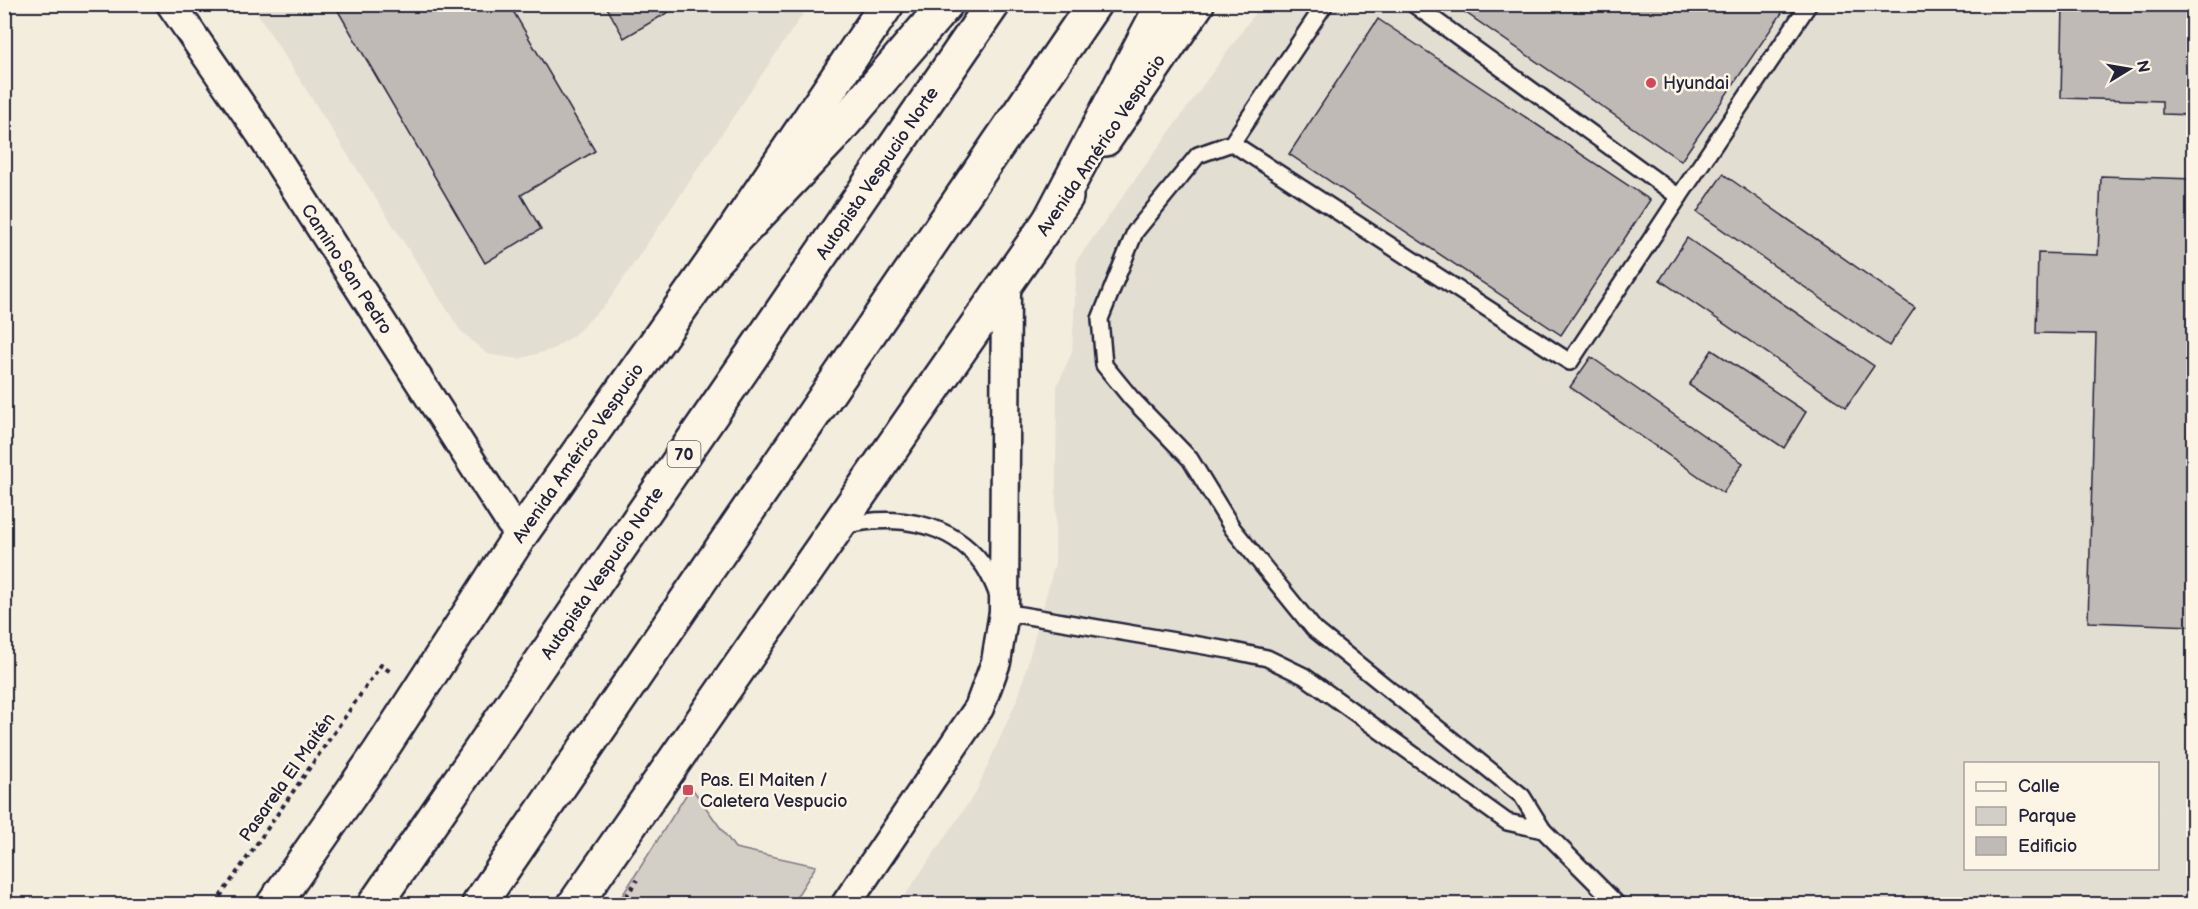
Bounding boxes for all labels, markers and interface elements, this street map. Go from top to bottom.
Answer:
north arrow [2099,39,2159,99]
street label: Avenida Américo Vespucio [1033,50,1170,240]
text: N [2132,59,2153,74]
place label: Hyundai [1663,73,1729,94]
marker: Hyundai [1644,76,1658,90]
street label: Autopista Vespucio Norte [812,83,943,264]
street label: Camino San Pedro [297,200,397,338]
street label: Avenida Américo Vespucio [508,359,649,547]
road number: 70 [668,441,700,467]
street label: Autopista Vespucio Norte [537,483,668,664]
street label: Pasarela El Maitén [235,709,340,846]
legend [1964,762,2159,870]
place label: Pas. El Maiten / Caletera Vespucio [700,770,847,812]
text: Calle [2018,776,2060,797]
marker: Pas. El Maiten / Caletera Vespucio [681,783,695,797]
text: Parque [2018,806,2076,827]
text: Edificio [2018,836,2077,857]

